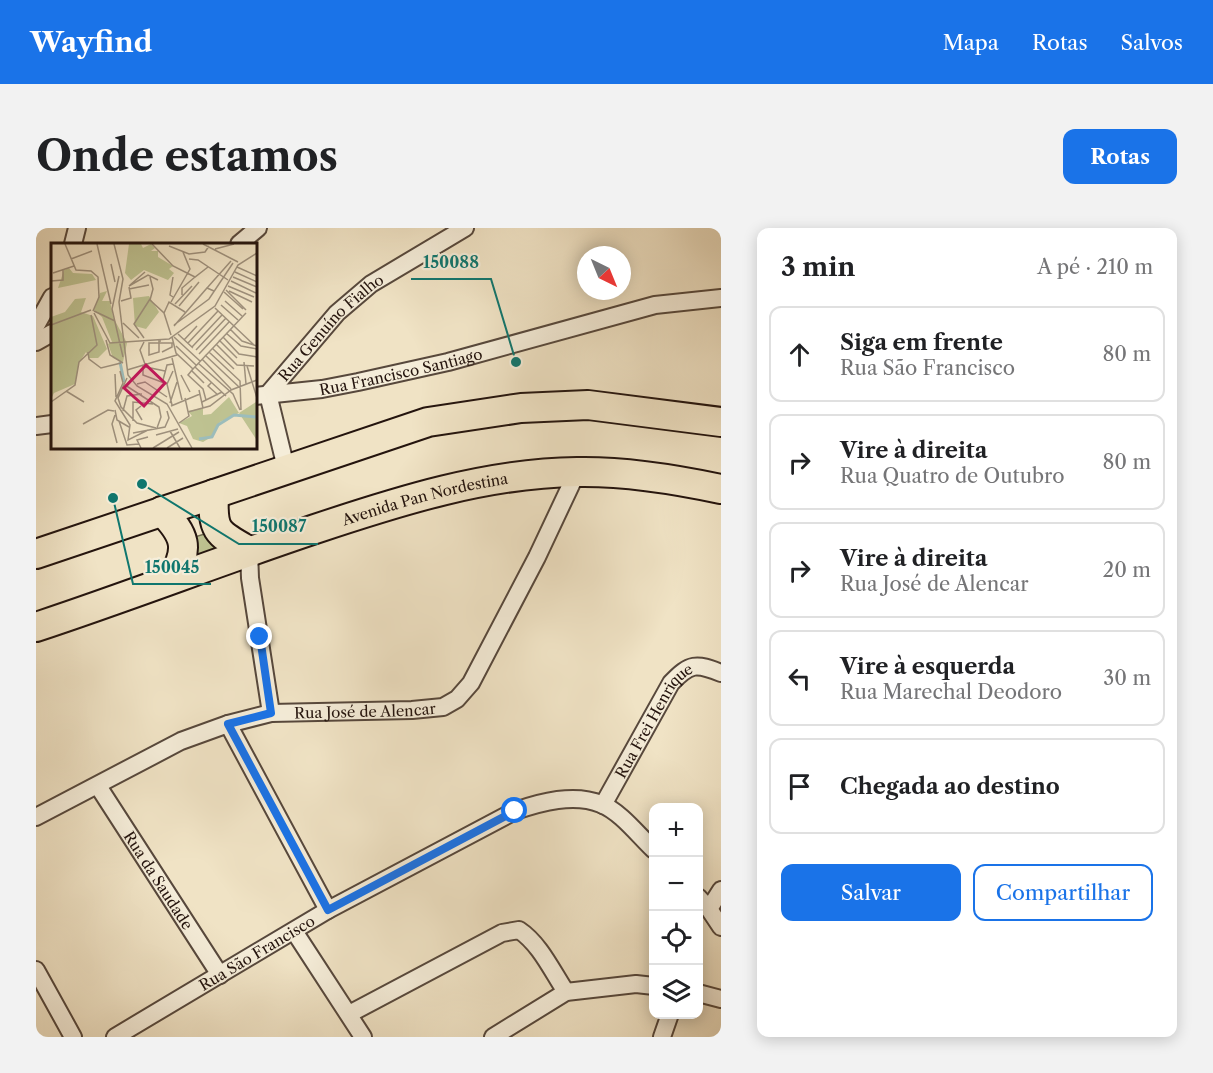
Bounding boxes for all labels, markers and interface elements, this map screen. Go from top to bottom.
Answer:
text: Wayfind [30,25,152,59]
text: Mapa [943,30,999,55]
text: Rotas [1032,30,1088,55]
text: Salvos [1121,30,1183,55]
button: Rotas [1063,129,1177,184]
text: Onde estamos [36,130,338,182]
inset map [51,243,256,448]
callout: 150088 [411,245,491,279]
north arrow [577,246,631,300]
text: 3 min [781,251,855,283]
text: 150088 [423,252,479,272]
text: A pé · 210 m [1037,255,1153,279]
street label: Rua Genuíno Fialho [274,269,387,385]
text: Siga em frente [840,329,1003,356]
icon: ahead [783,338,816,371]
text: 80 m [1103,342,1151,366]
street label: Rua Francisco Santiago [318,344,484,399]
text: Rua São Francisco [840,356,1015,380]
text: Vire à direita [840,437,987,464]
icon: right [783,446,816,479]
text: 80 m [1103,450,1151,474]
text: Rua Quatro de Outubro [840,464,1064,488]
street label: Avenida Pan Nordestina [338,468,509,529]
callout: 150087 [239,510,318,544]
text: 150087 [252,516,307,536]
text: Vire à direita [840,545,987,572]
callout: 150045 [133,550,211,584]
icon: right [783,554,816,587]
text: 150045 [145,557,200,577]
text: 20 m [1103,558,1151,582]
text: Rua José de Alencar [840,572,1029,596]
route end [246,623,272,649]
text: Vire à esquerda [840,653,1015,680]
street label: Rua Frei Henrique [611,659,696,781]
icon: left [783,662,816,695]
text: 30 m [1103,666,1151,690]
text: Rua Marechal Deodoro [840,680,1062,704]
street label: Rua José de Alencar [294,698,437,722]
icon: arrive [783,770,816,803]
text: Chegada ao destino [840,773,1060,800]
route start [501,797,527,823]
map controls [649,803,703,1019]
button: + [649,803,703,857]
street label: Rua da Saudade [120,827,198,933]
button: − [649,857,703,911]
button: Salvar [781,864,961,921]
button: Compartilhar [973,864,1153,921]
street label: Rua São Francisco [195,911,318,994]
button: locate [649,911,703,965]
button: layers [649,965,703,1019]

